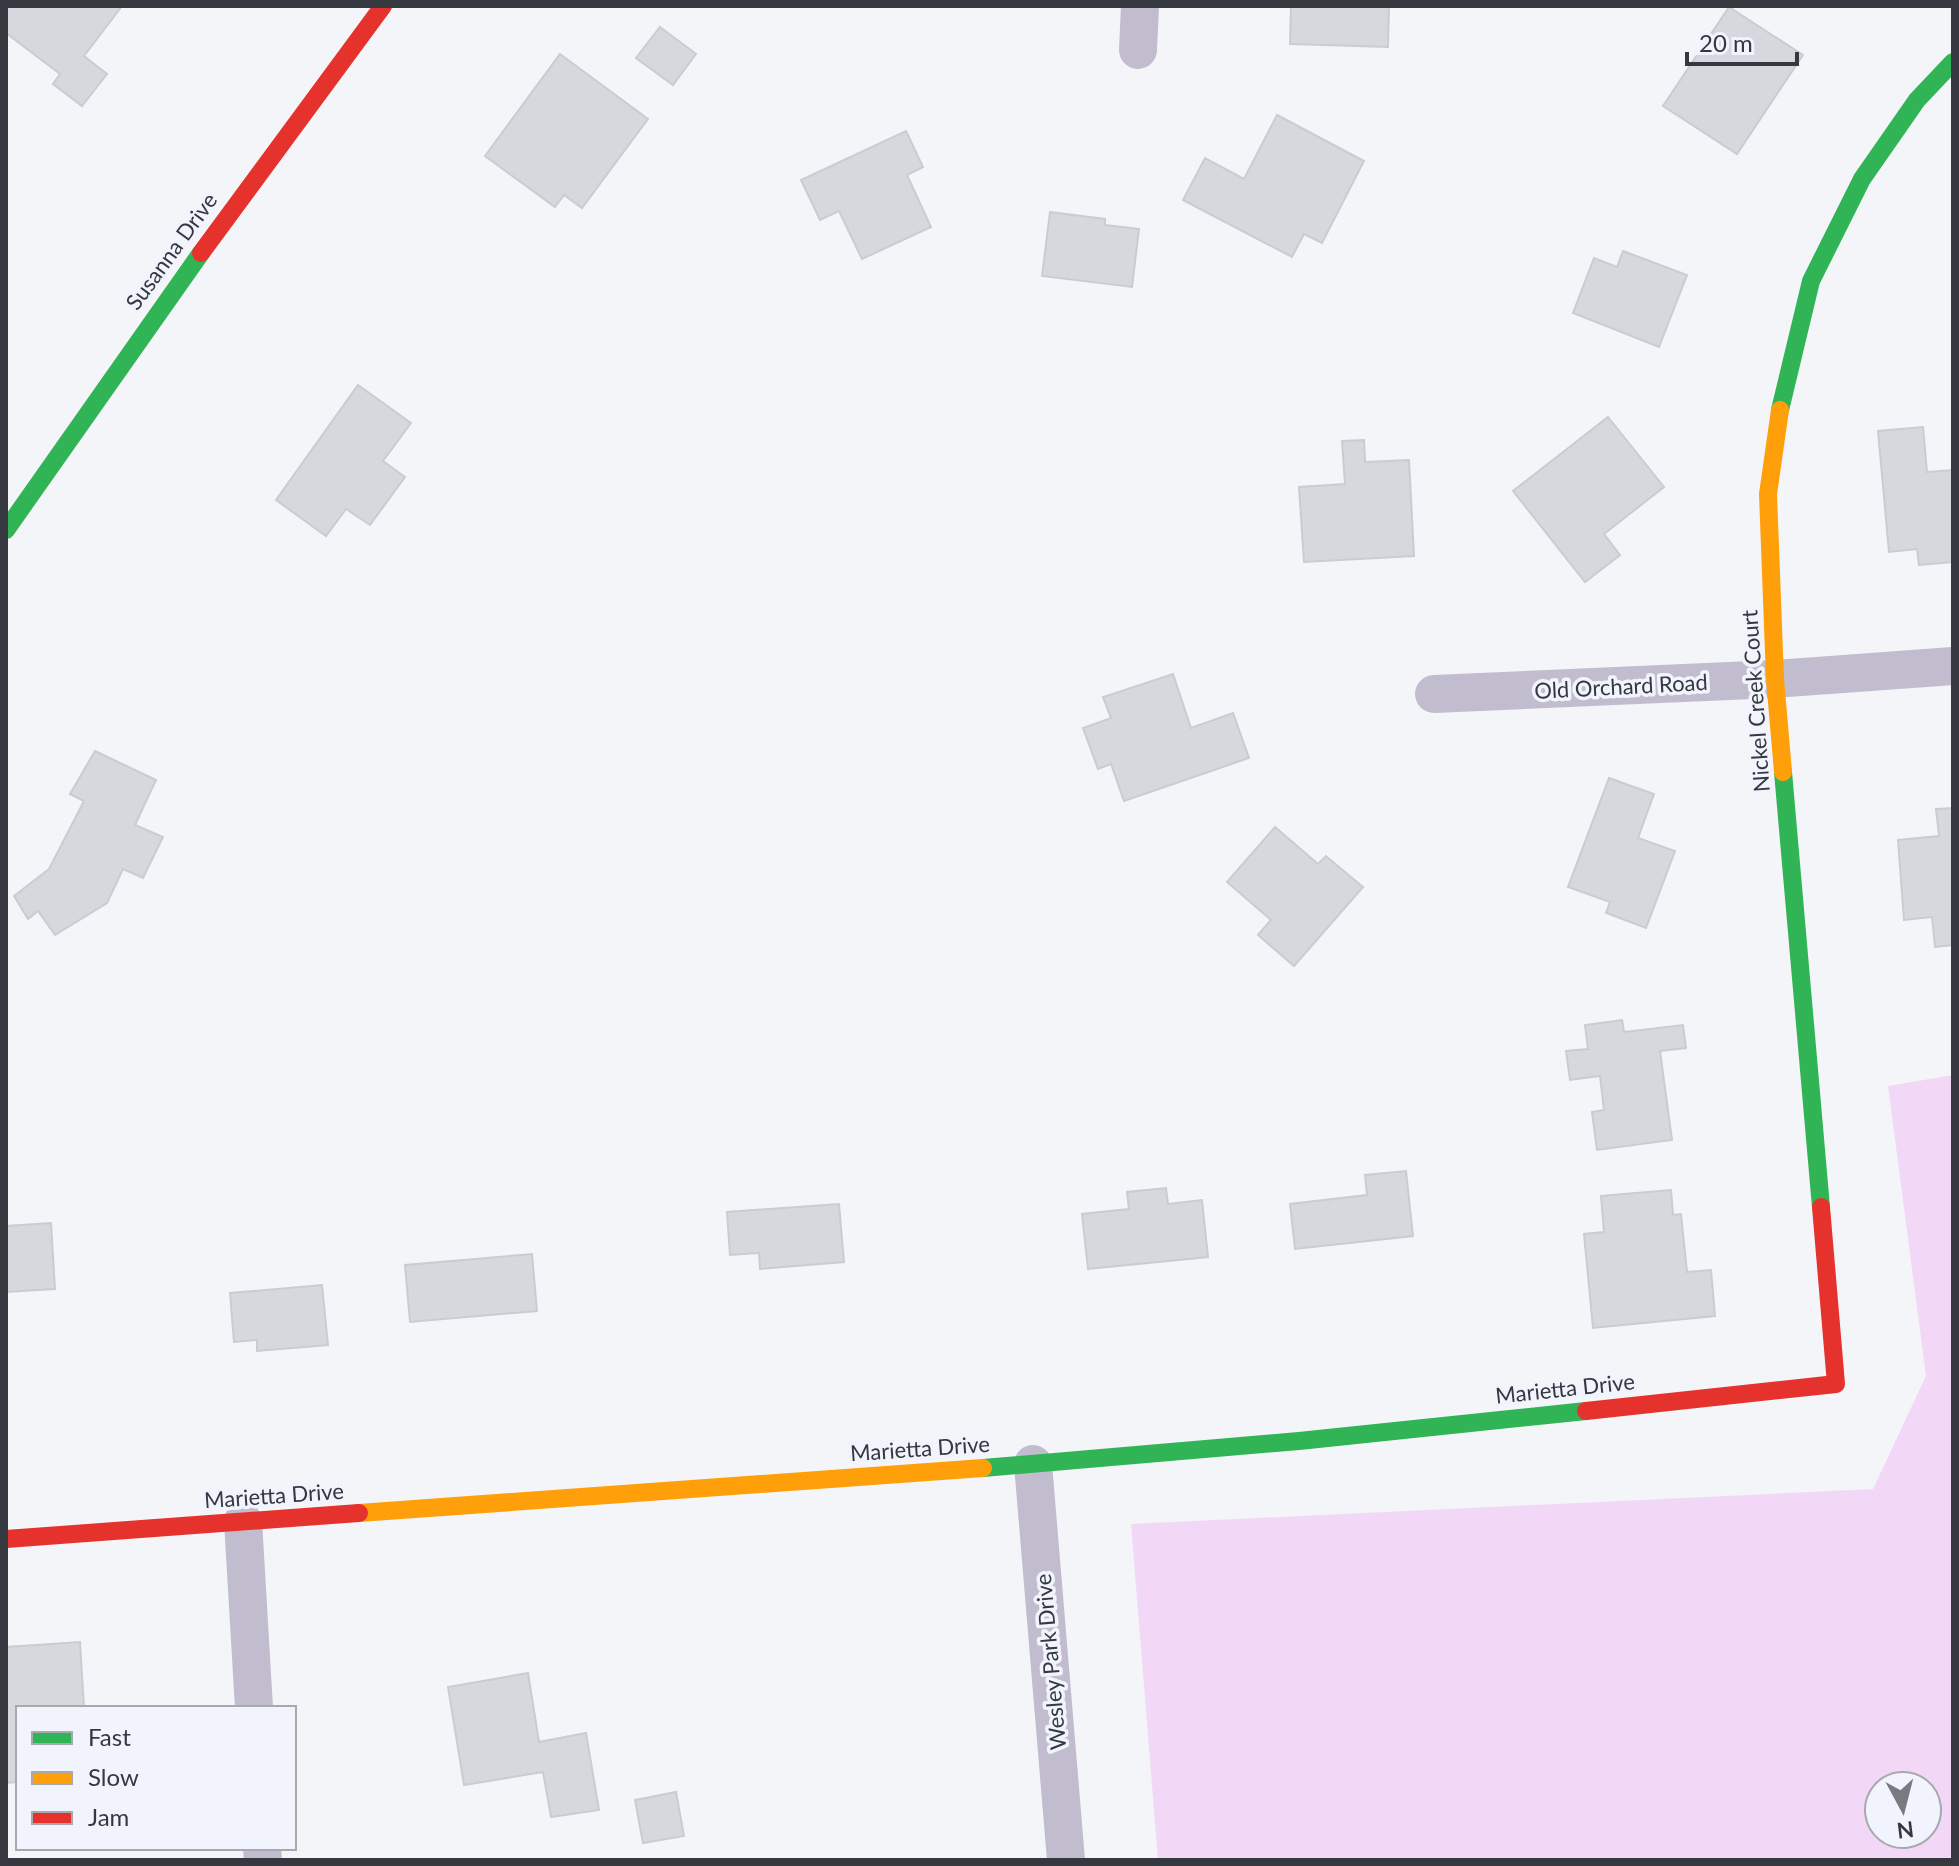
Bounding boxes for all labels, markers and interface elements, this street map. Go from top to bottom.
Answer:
scale bar [1687,16,1797,66]
text: 20 m [1699,28,1753,57]
street label: Susanna Drive [120,187,222,315]
street label: Nickel Creek Court [1735,609,1775,793]
street label: Old Orchard Road [1534,668,1708,704]
street label: Marietta Drive [1494,1367,1636,1409]
street label: Marietta Drive [849,1430,991,1466]
street label: Marietta Drive [203,1477,345,1513]
street label: Wesley Park Drive [1029,1573,1071,1751]
legend [16,1706,296,1850]
text: Fast [88,1722,131,1751]
text: Slow [88,1762,139,1791]
north arrow [1863,1770,1943,1850]
text: Jam [88,1802,129,1831]
text: N [1895,1816,1916,1845]

